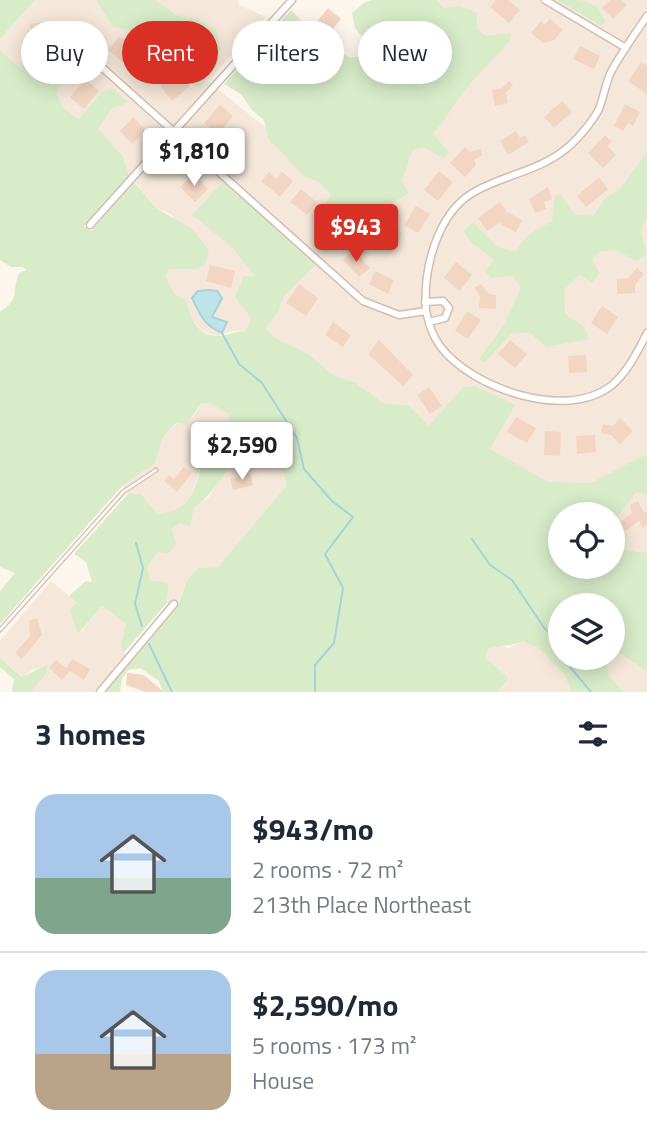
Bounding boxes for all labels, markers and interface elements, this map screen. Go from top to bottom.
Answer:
chip: Buy [21,21,108,84]
chip: Rent [122,21,218,84]
chip: Filters [232,21,344,84]
chip: New [358,21,452,84]
pin: $1,810 [137,128,251,188]
text: $1,810 [159,133,229,168]
pin: $943 [315,204,397,264]
text: $943 [330,209,382,244]
pin: $2,590 [185,422,299,482]
text: $2,590 [207,427,277,462]
map controls [548,502,625,670]
button: locate [548,502,625,579]
button: layers [548,593,625,670]
text: 3 homes [35,711,146,757]
icon: filters [574,715,612,753]
text: $943/mo [252,806,374,852]
icon: home [91,822,175,906]
text: 2 rooms · 72 m² [252,852,403,887]
text: 213th Place Northeast [252,887,471,922]
text: $2,590/mo [252,982,398,1028]
icon: home [91,998,175,1082]
text: 5 rooms · 173 m² [252,1028,416,1063]
text: House [252,1063,314,1098]

